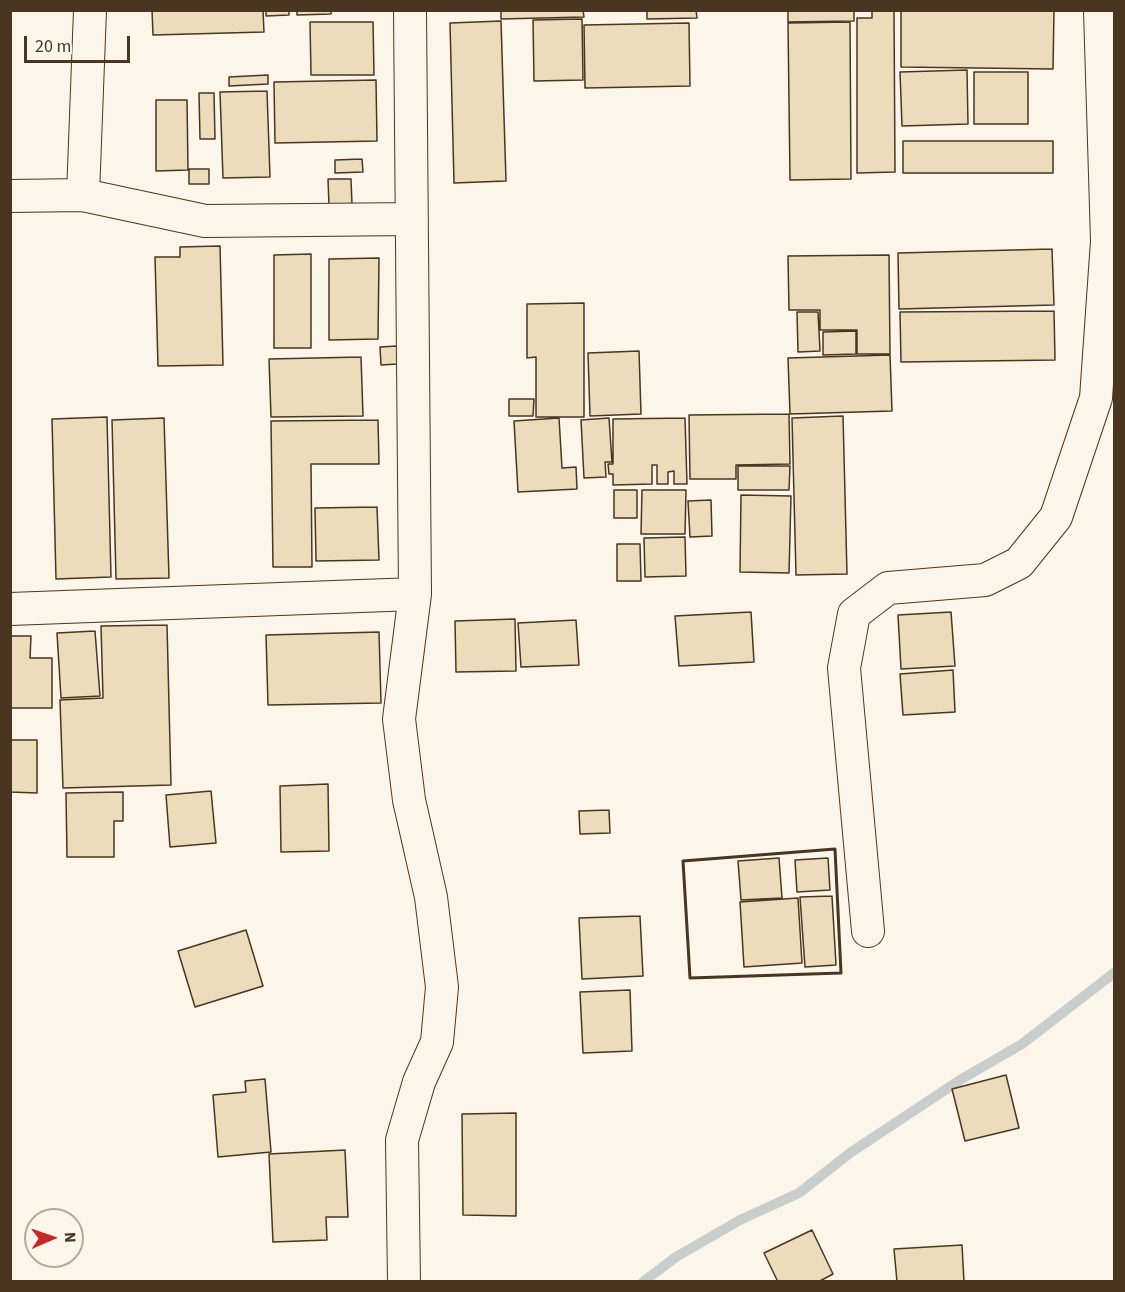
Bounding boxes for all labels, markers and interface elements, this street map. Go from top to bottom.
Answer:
scale bar [27,24,134,62]
text: 20 m [35,34,71,59]
north arrow [24,1208,84,1268]
text: N [59,1232,81,1243]

